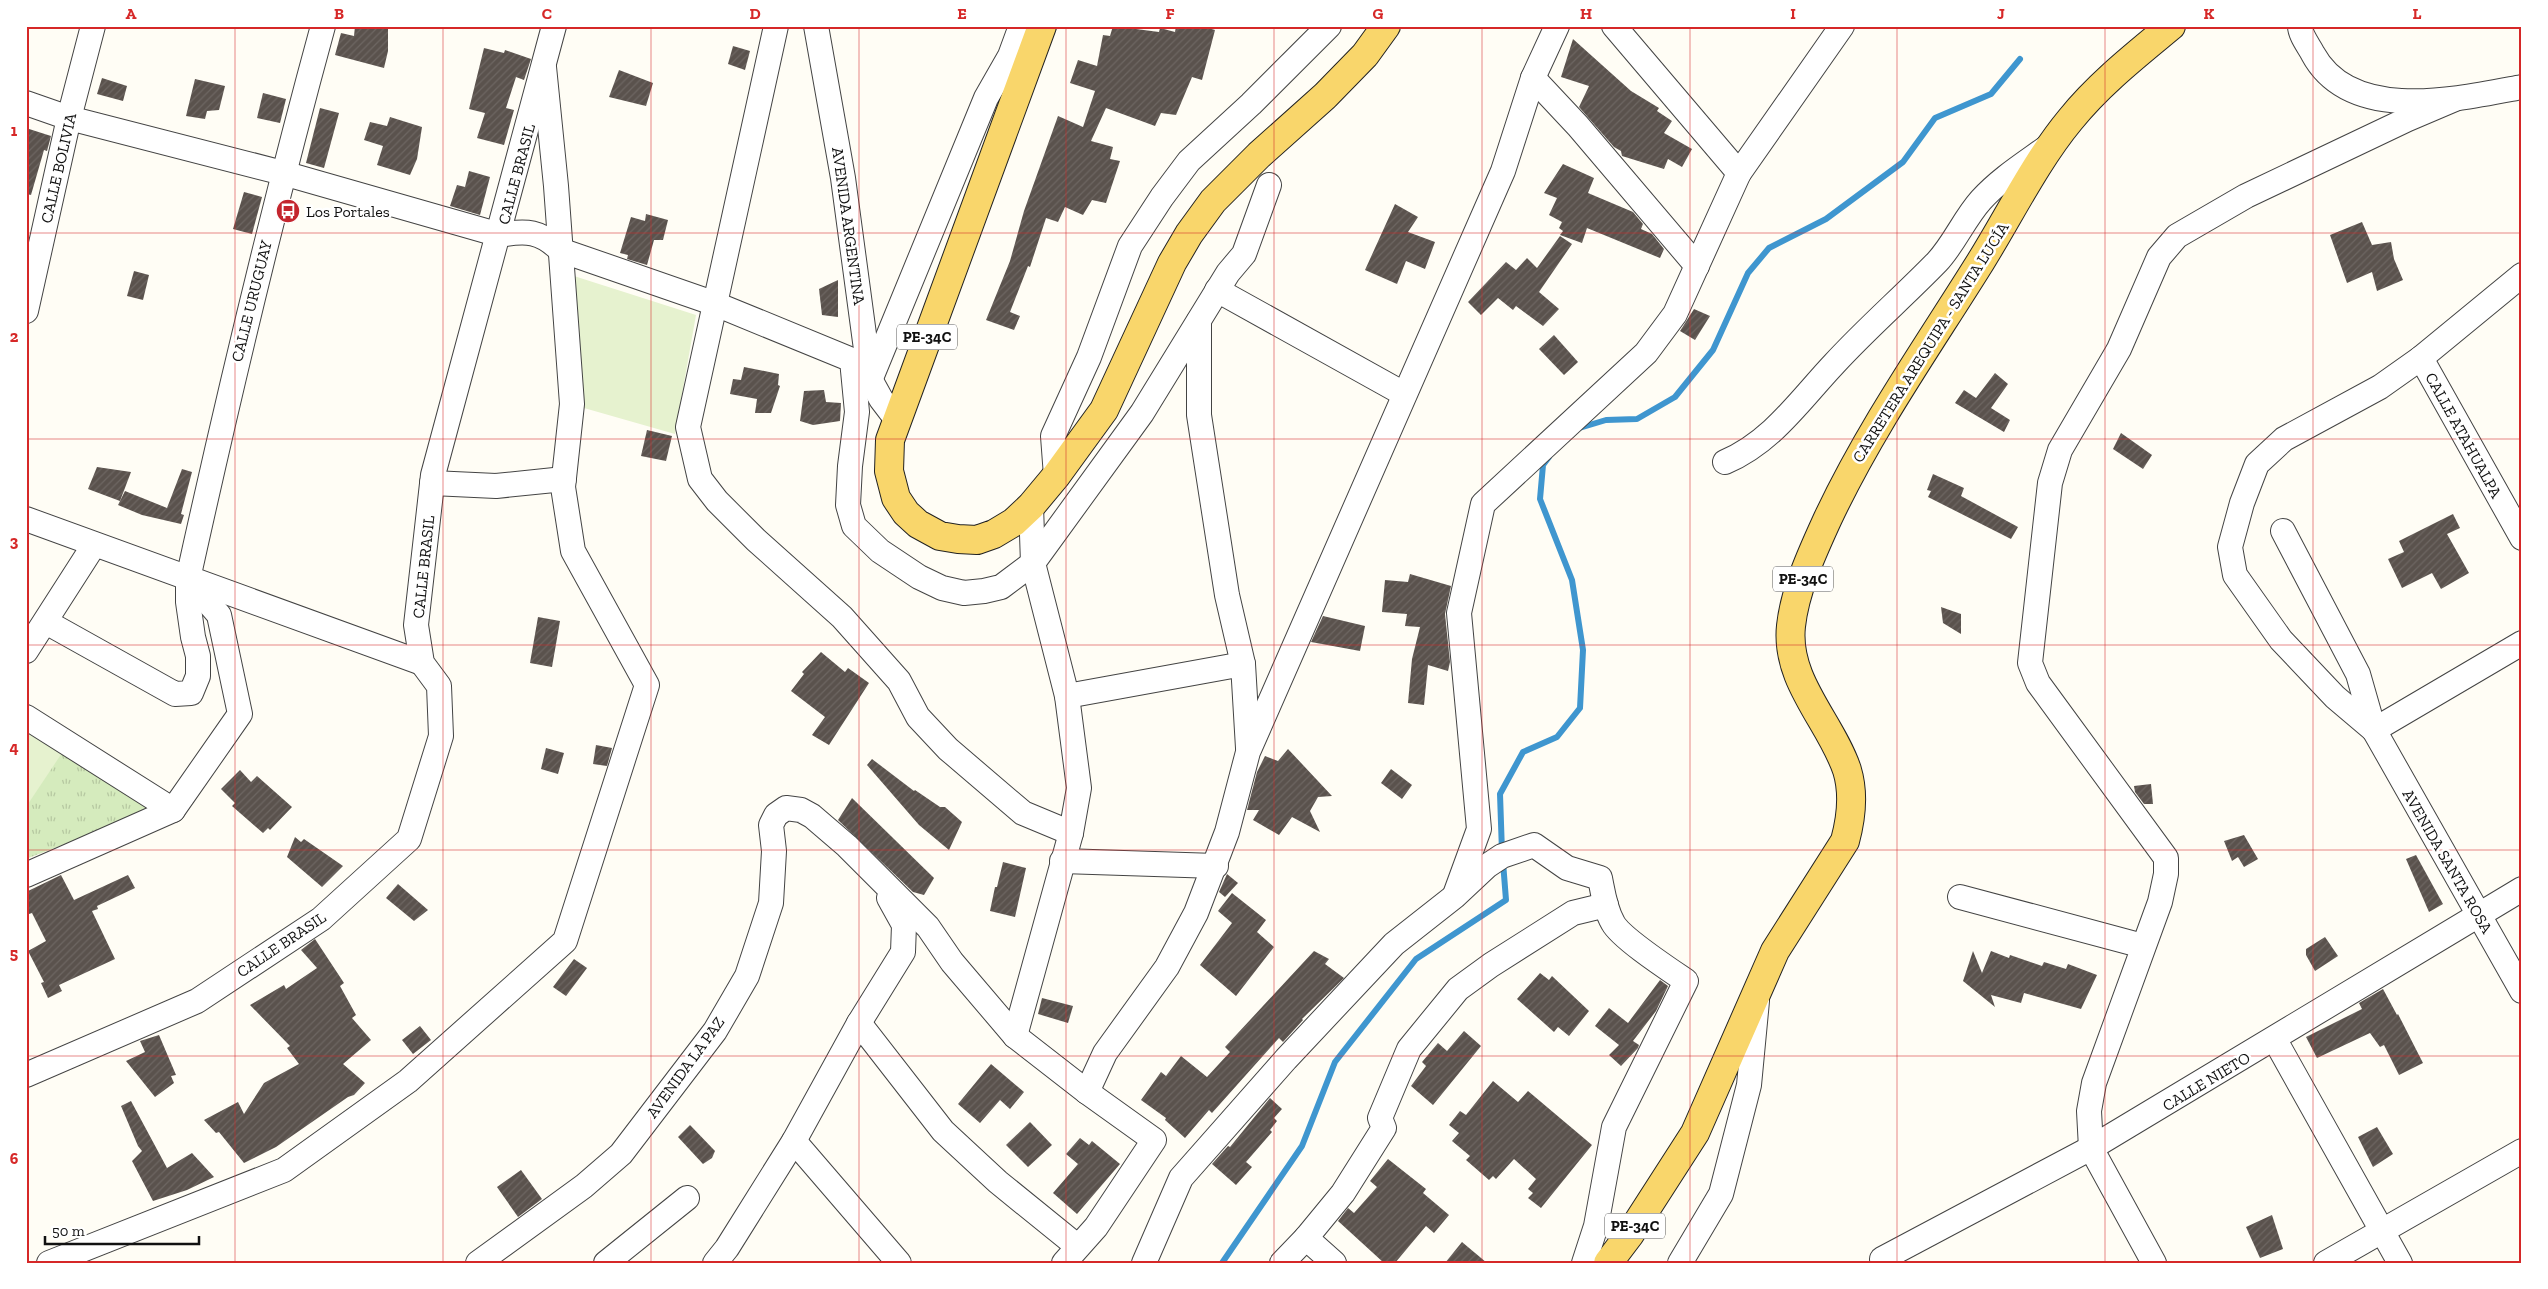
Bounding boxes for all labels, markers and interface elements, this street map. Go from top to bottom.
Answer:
text: A [126,4,137,23]
text: B [334,4,344,23]
text: C [542,4,552,23]
text: D [749,4,761,23]
text: E [957,4,967,23]
text: F [1165,4,1175,23]
text: G [1373,4,1384,23]
text: H [1580,4,1592,23]
text: I [1790,4,1796,23]
text: J [1997,4,2005,23]
text: K [2204,4,2215,23]
text: L [2413,4,2422,23]
street label: CALLE BOLIVIA [37,111,80,225]
text: 1 [11,121,18,140]
street label: CALLE BRASIL [494,121,539,227]
street label: AVENIDA ARGENTINA [828,146,869,307]
bus stop icon: Los Portales [275,198,301,224]
place label: Los Portales [306,202,390,221]
street label: CARRETERA AREQUIPA - SANTA LUCÍA [1848,218,2013,466]
street label: CALLE URUGUAY [227,238,276,364]
road number: PE-34C [897,324,957,350]
text: 2 [10,327,19,346]
street label: CALLE ATAHUALPA [2421,369,2506,502]
street label: CALLE BRASIL [409,514,438,620]
text: 3 [10,532,19,551]
road number: PE-34C [1773,566,1833,592]
text: 4 [9,738,19,757]
street label: AVENIDA SANTA ROSA [2399,786,2497,937]
street label: CALLE BRASIL [233,907,330,981]
text: 5 [10,944,18,963]
street label: AVENIDA LA PAZ [642,1013,728,1122]
street label: CALLE NIETO [2159,1048,2254,1115]
text: 6 [10,1149,19,1168]
scale bar [45,1214,199,1246]
road number: PE-34C [1605,1214,1665,1238]
text: 50 m [52,1222,85,1240]

